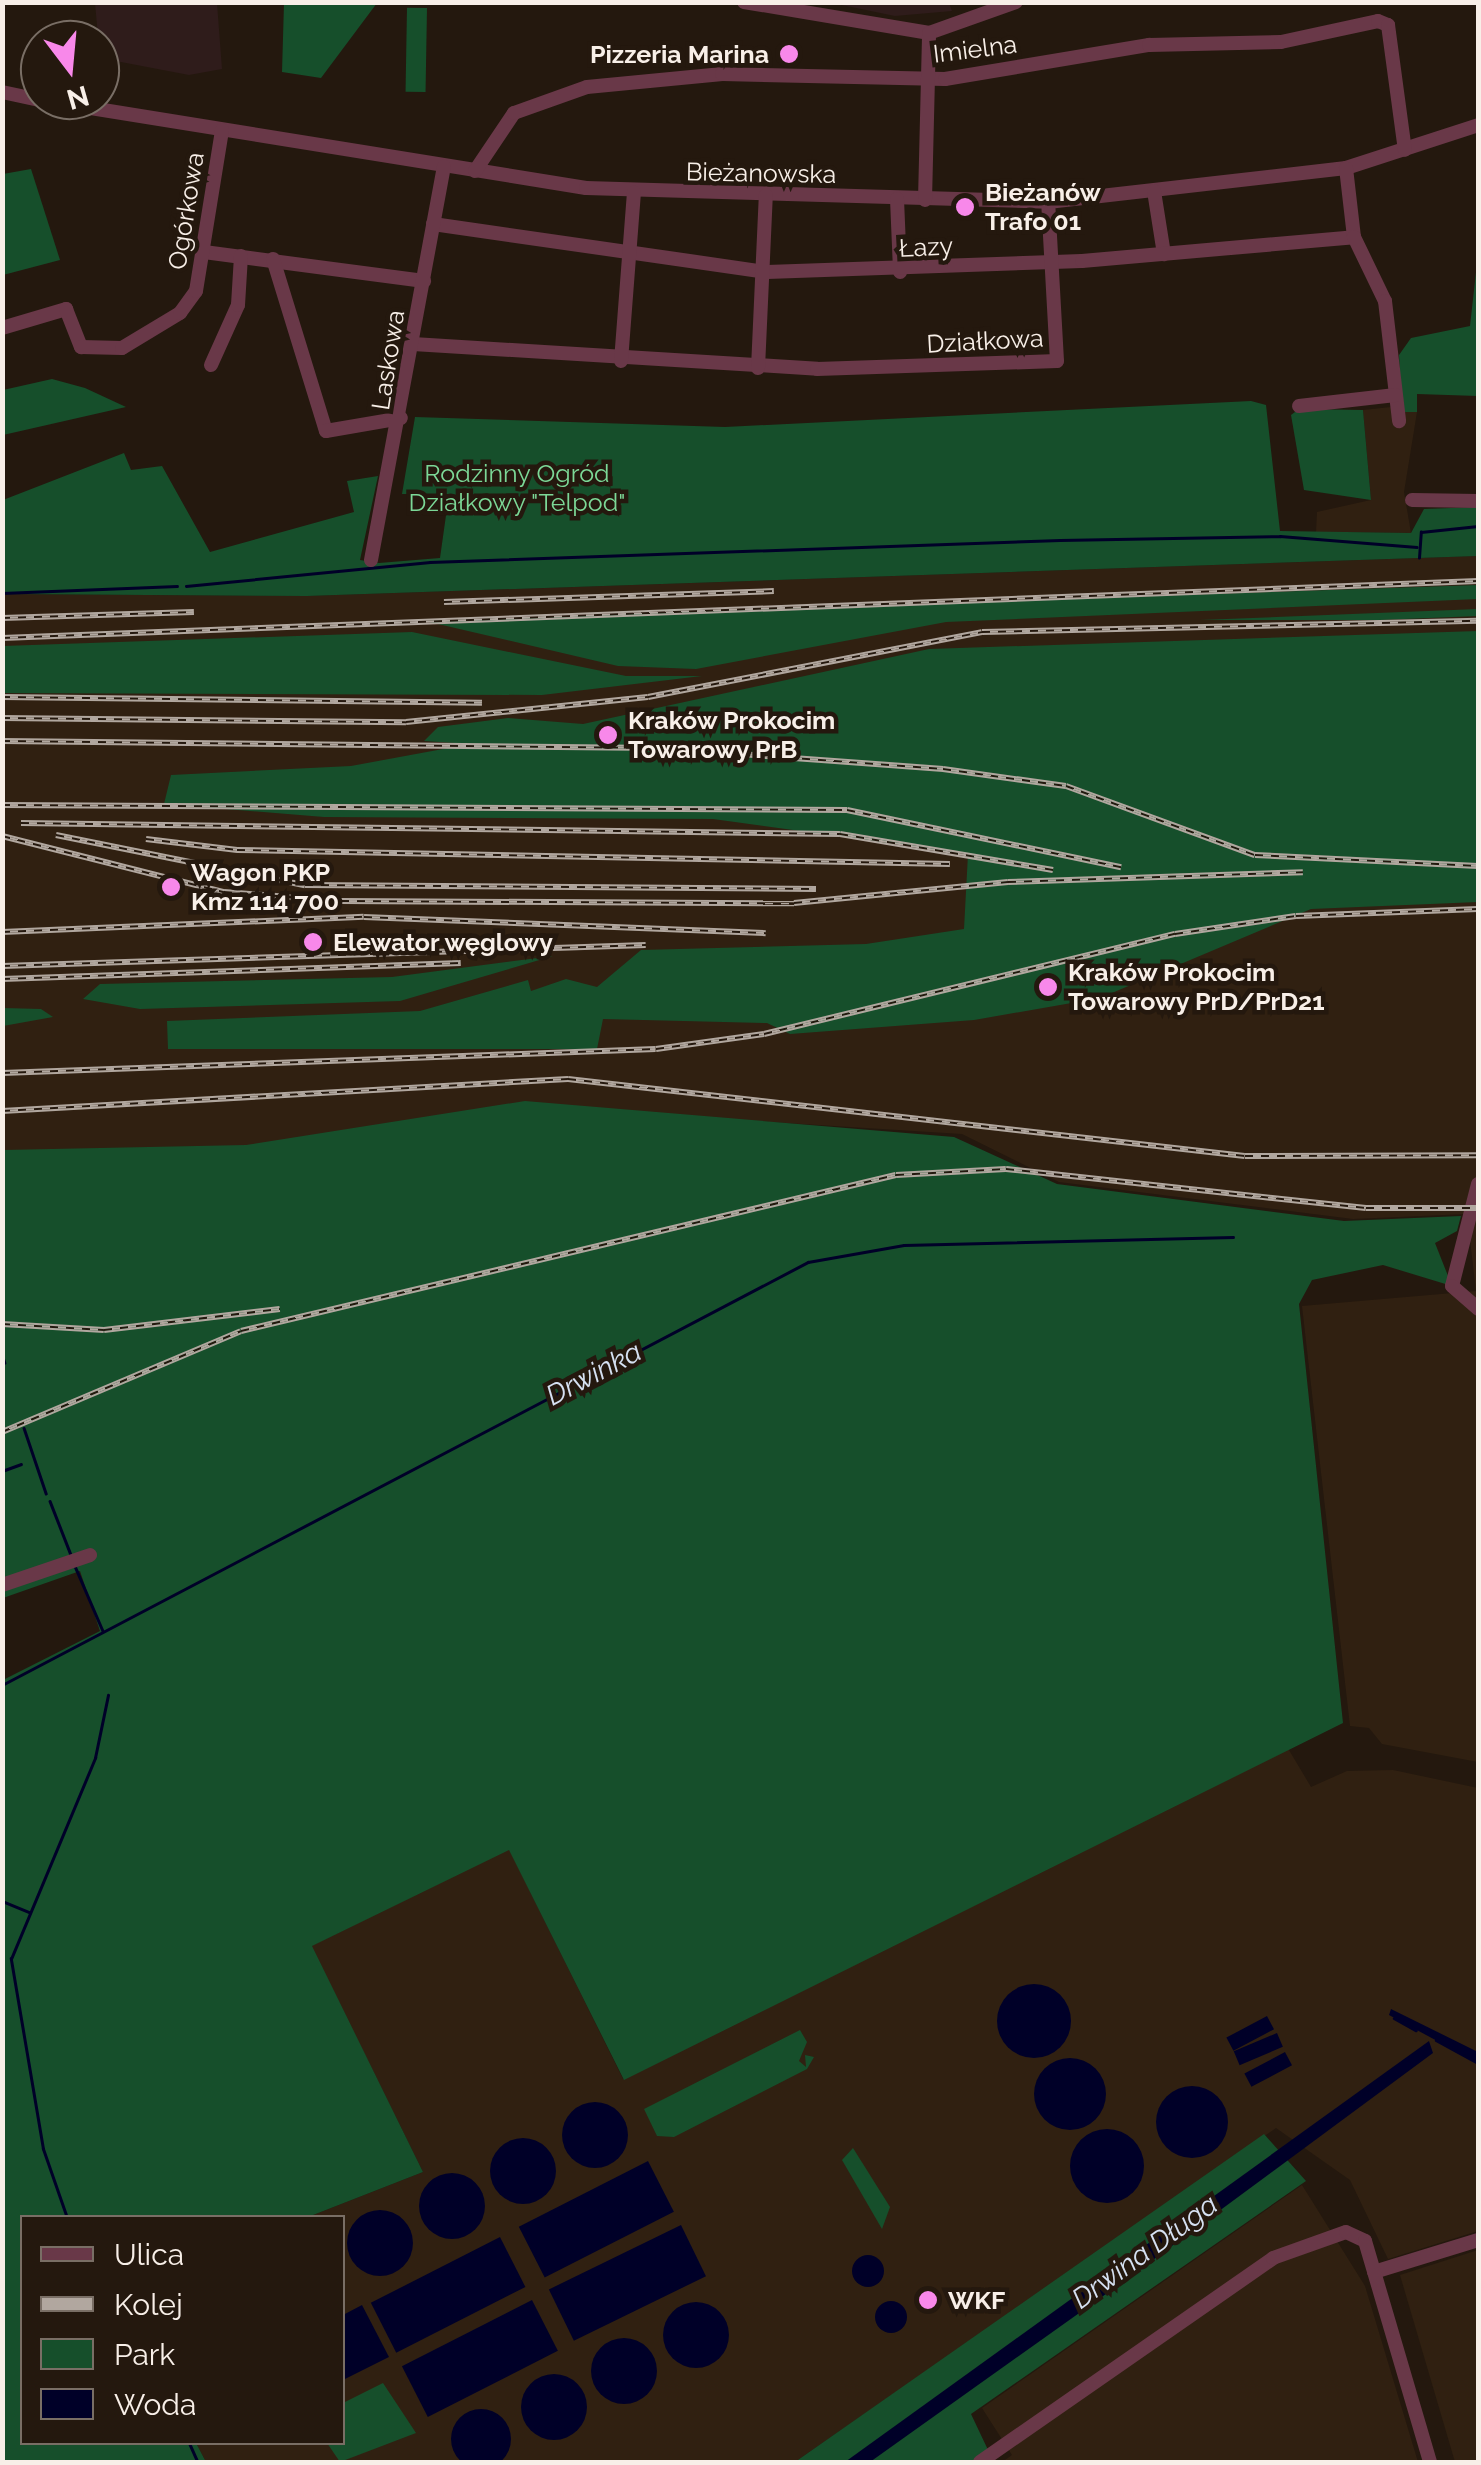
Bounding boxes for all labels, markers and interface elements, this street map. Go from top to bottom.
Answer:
north arrow [20,20,120,120]
street label: Imielna [931,29,1019,69]
place label: Pizzeria Marina [590,39,769,69]
marker: Pizzeria Marina [778,43,800,65]
text: N [63,79,93,116]
street label: Ogórkowa [162,150,210,272]
street label: Bieżanowska [686,157,836,189]
place label: Bieżanów Trafo 01 [985,178,1101,237]
marker: Bieżanów Trafo 01 [954,196,976,218]
street label: Łazy [898,231,954,263]
street label: Laskowa [365,308,411,412]
street label: Działkowa [926,323,1044,359]
park label: Rodzinny Ogród Działkowy "Telpod" [408,459,626,518]
place label: Kraków Prokocim Towarowy PrB [628,706,836,765]
marker: Kraków Prokocim Towarowy PrB [597,724,619,746]
place label: Wagon PKP Kmz 114 700 [191,858,339,917]
marker: Wagon PKP Kmz 114 700 [160,876,182,898]
place label: Elewator węglowy [333,927,554,957]
marker: Elewator węglowy [302,931,324,953]
place label: Kraków Prokocim Towarowy PrD/PrD21 [1068,958,1325,1017]
marker: Kraków Prokocim Towarowy PrD/PrD21 [1037,976,1059,998]
water label: Drwinka [541,1335,647,1413]
water label: Drwina Długa [1066,2188,1224,2316]
legend [20,2215,345,2445]
text: Ulica [114,2237,184,2272]
place label: WKF [948,2285,1005,2315]
text: Kolej [114,2287,183,2322]
marker: WKF [917,2289,939,2311]
text: Park [114,2337,175,2372]
text: Woda [114,2387,196,2422]

